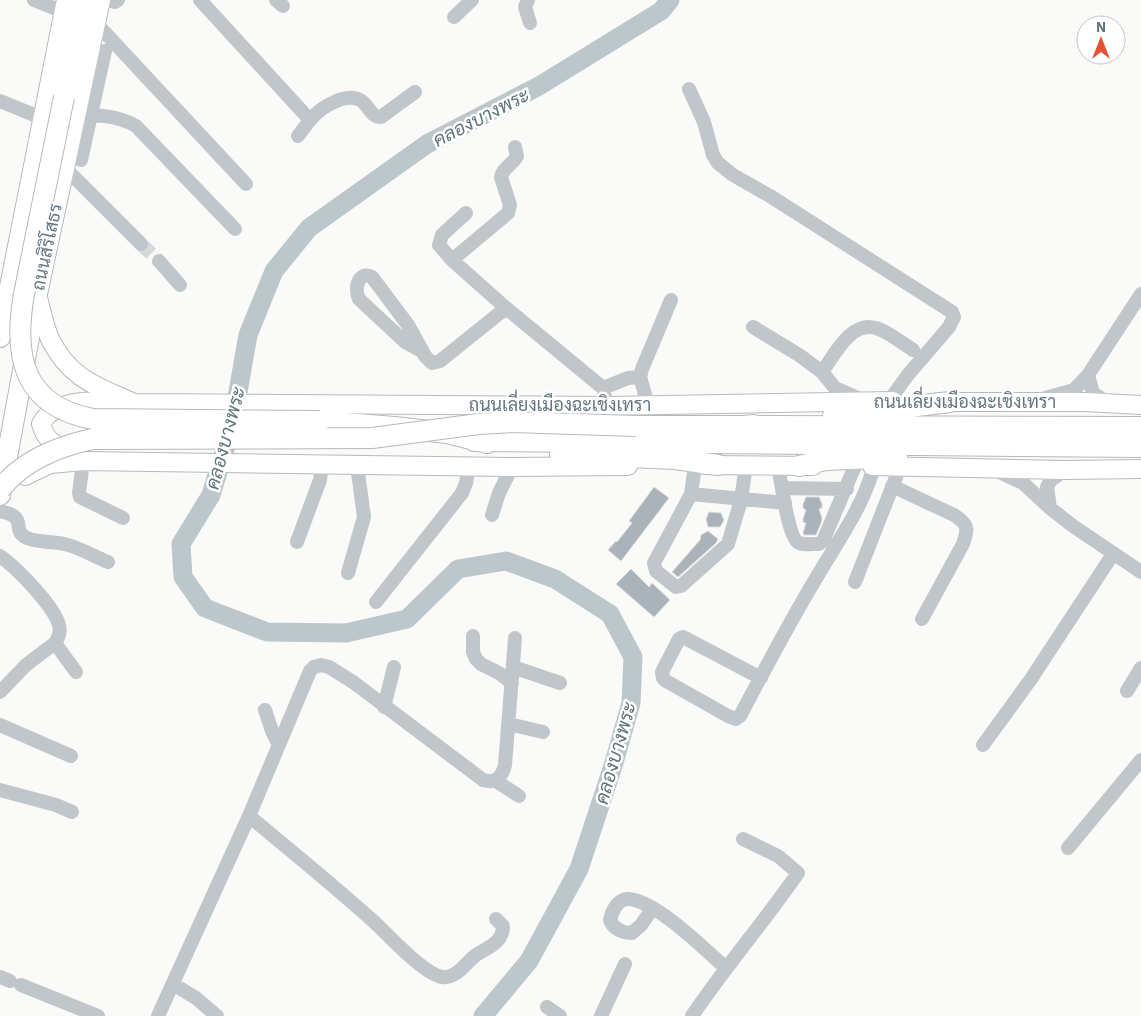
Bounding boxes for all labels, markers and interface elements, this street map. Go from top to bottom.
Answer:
north arrow [1076,15,1126,65]
text: N [1096,18,1106,36]
water label: คลองบางพระ [429,82,534,152]
street label: ถนนสิริโสธร [25,201,67,292]
water label: คลองบางพระ [200,383,250,492]
street label: ถนนเลี่ยงเมืองฉะเชิงเทรา [874,386,1056,413]
street label: ถนนเลี่ยงเมืองฉะเชิงเทรา [469,389,651,416]
water label: คลองบางพระ [589,698,641,807]

